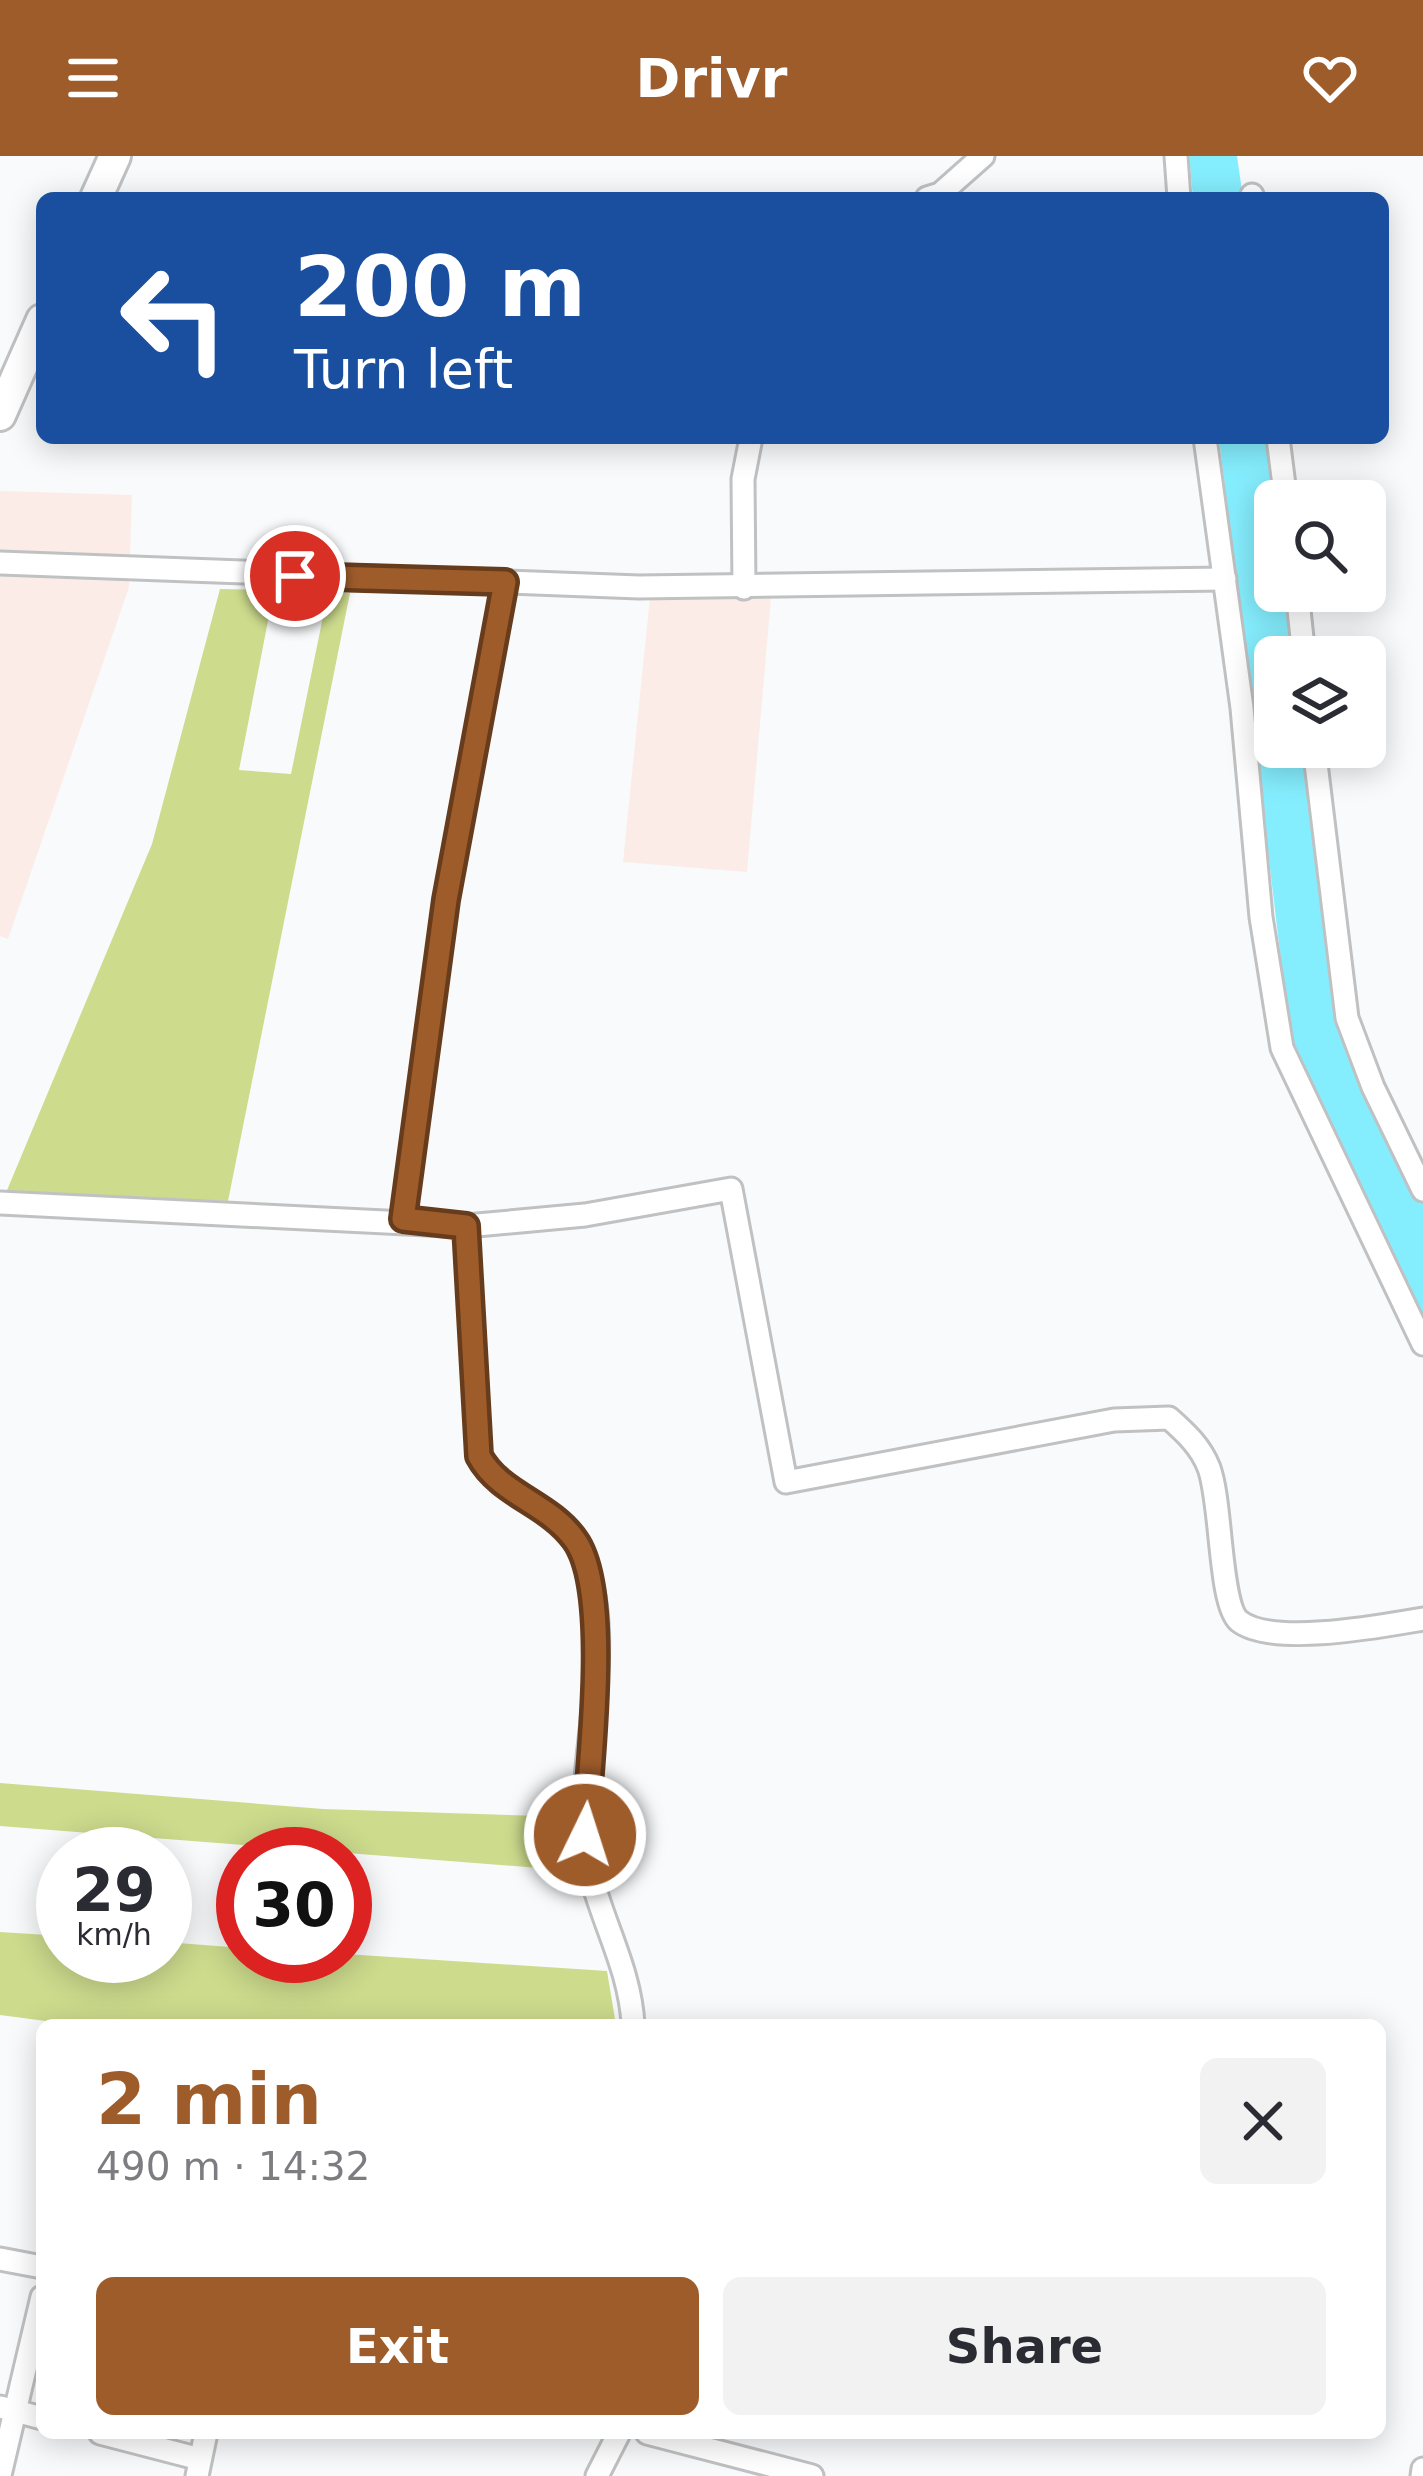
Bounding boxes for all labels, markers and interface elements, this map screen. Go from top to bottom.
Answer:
icon: menu [60,45,126,111]
icon: heart [1297,45,1363,111]
text: Drivr [636,47,787,110]
text: 200 m [294,238,586,336]
icon: left [96,240,252,396]
text: Turn left [294,338,513,401]
map controls [1254,480,1386,768]
button: search [1254,480,1386,612]
pin [244,525,346,627]
icon: arrive [262,543,328,609]
button: layers [1254,636,1386,768]
position arrow [522,1772,648,1898]
speed limit sign: 30 [216,1827,372,1983]
text: 29 [72,1855,156,1925]
text: km/h [76,1917,152,1952]
text: 2 min [96,2057,322,2141]
button: close [1200,2058,1326,2184]
text: 490 m · 14:32 [96,2144,370,2189]
button: Exit [96,2277,699,2415]
button: Share [723,2277,1326,2415]

